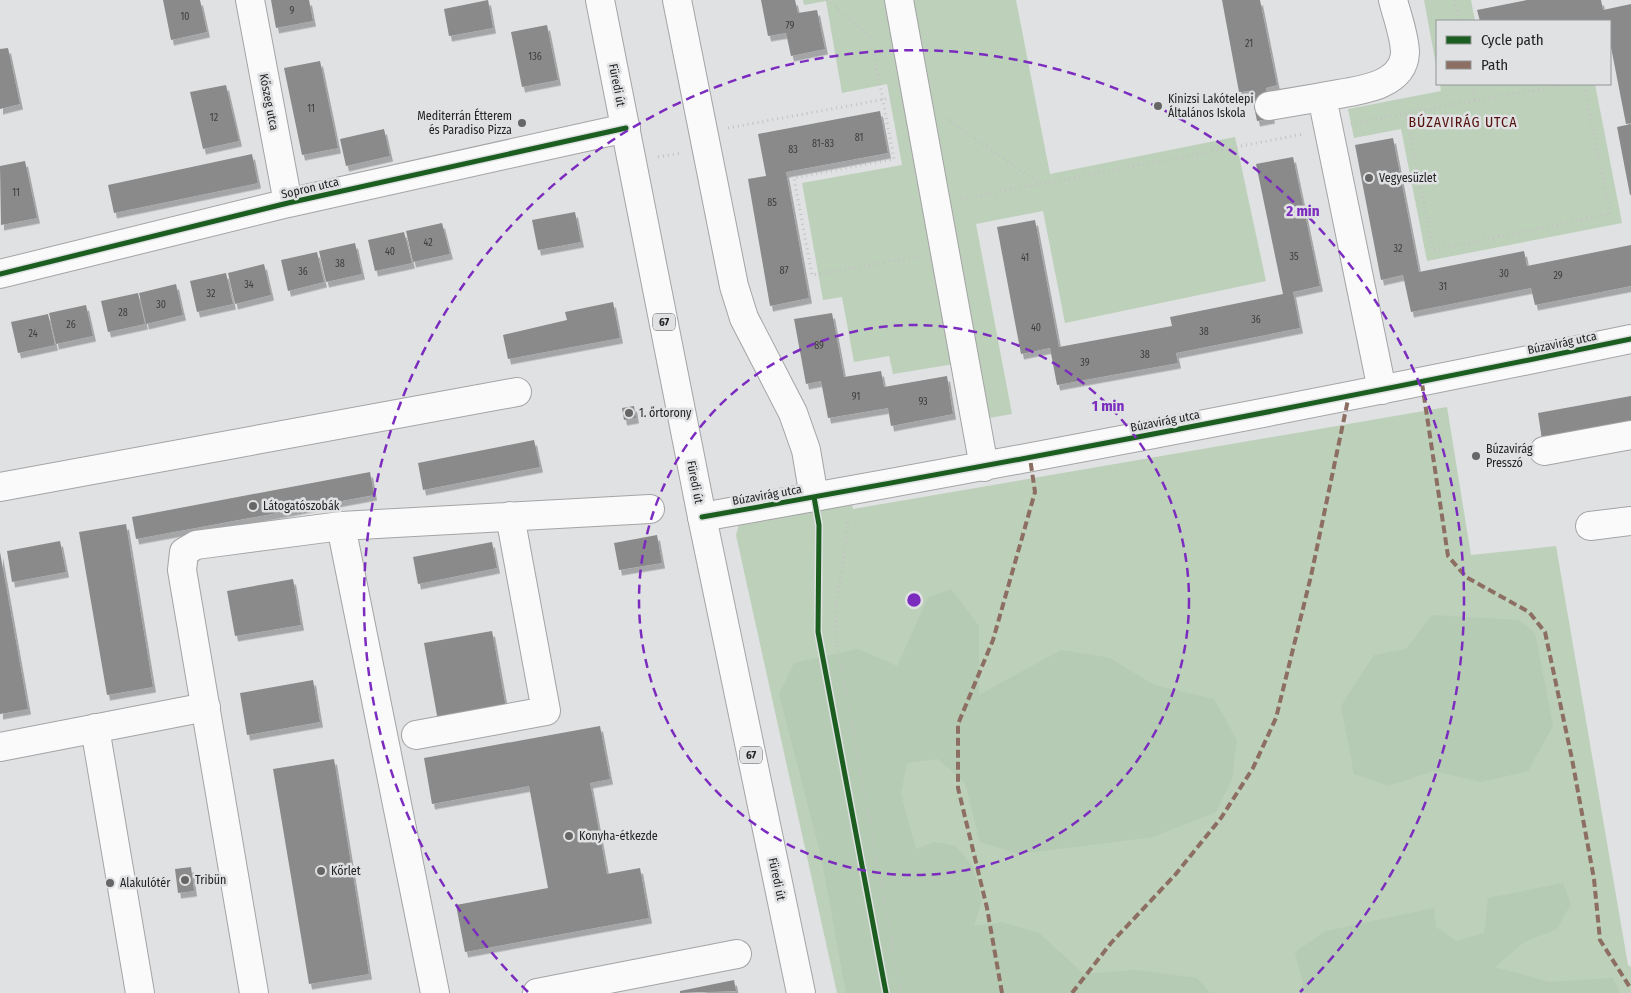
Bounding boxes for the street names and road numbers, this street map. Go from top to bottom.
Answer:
street label: Füredi út [606,62,628,108]
street label: Kőszeg utca [257,72,281,132]
street label: Sopron utca [280,175,340,201]
road number: 67 [653,314,675,331]
street label: Búzavirág utca [1526,329,1598,357]
street label: Búzavirág utca [1129,407,1201,435]
street label: Füredi út [684,459,706,505]
street label: Búzavirág utca [731,482,803,508]
road number: 67 [740,746,762,764]
street label: Füredi út [766,856,788,902]

